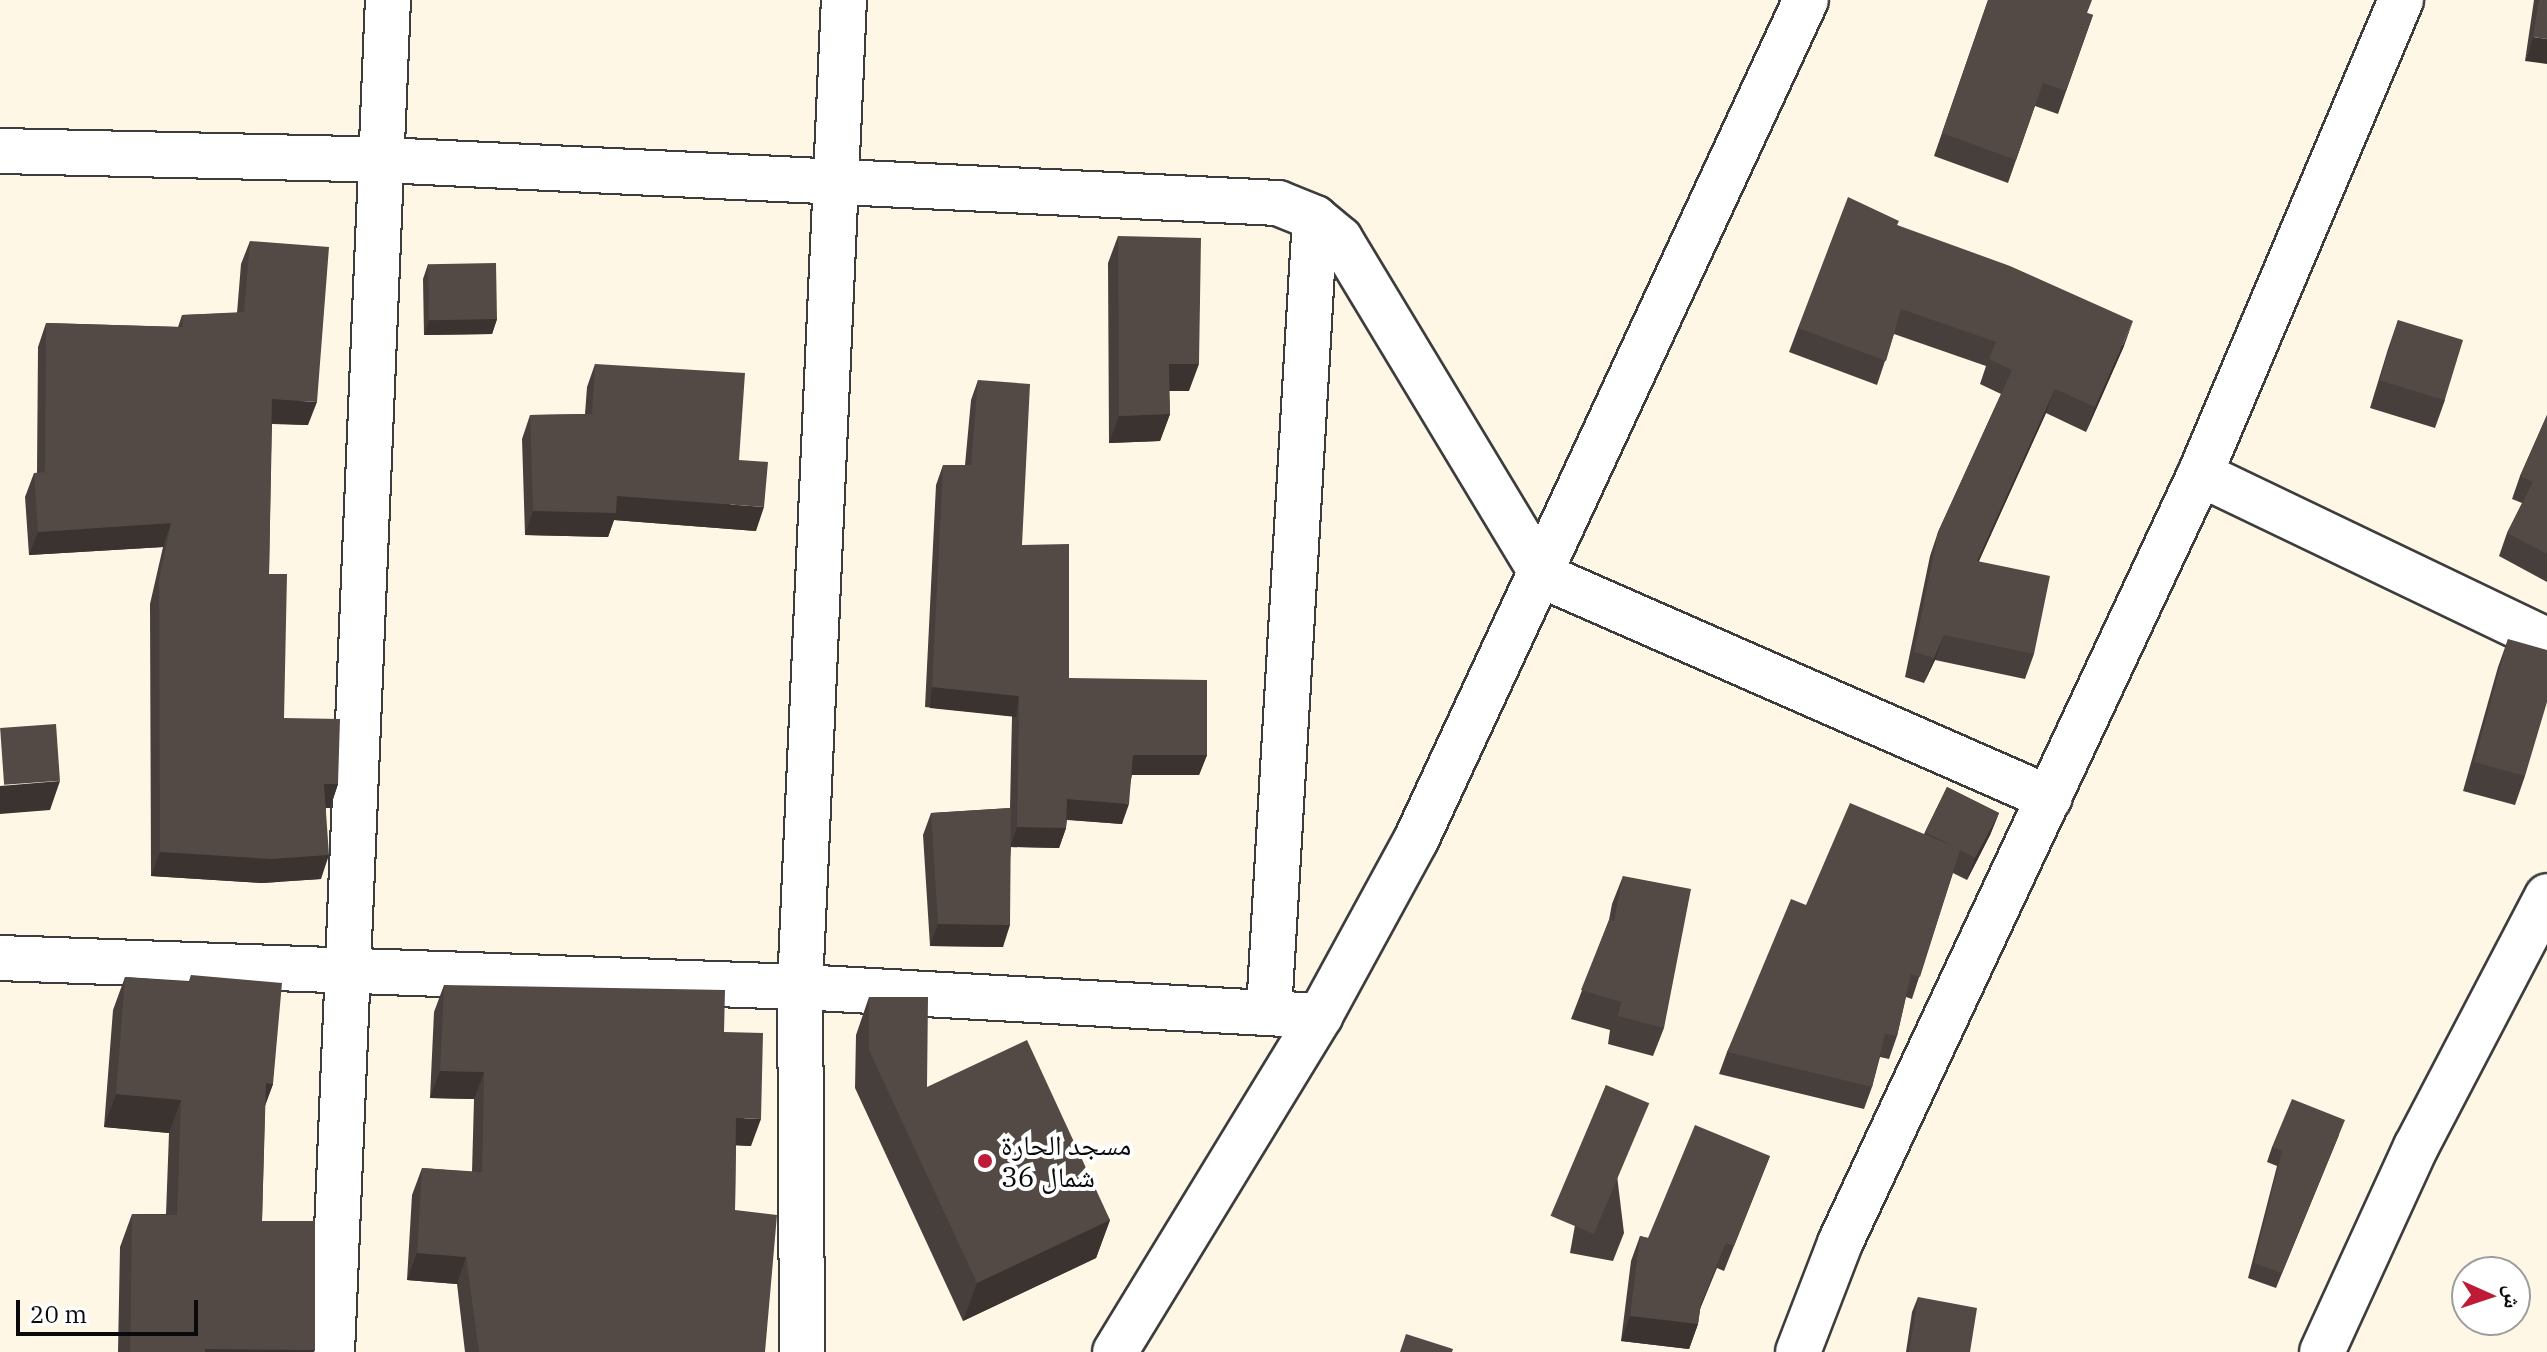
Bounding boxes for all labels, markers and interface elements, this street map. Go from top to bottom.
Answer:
place label: مسجد الحارة 36 شمال [1001,1128,1131,1194]
marker: مسجد الحارة 36 شمال [976,1152,994,1170]
north arrow [2451,1256,2531,1336]
scale bar [20,1284,202,1334]
text: ش [2498,1285,2529,1310]
text: 20 m [30,1298,87,1330]

